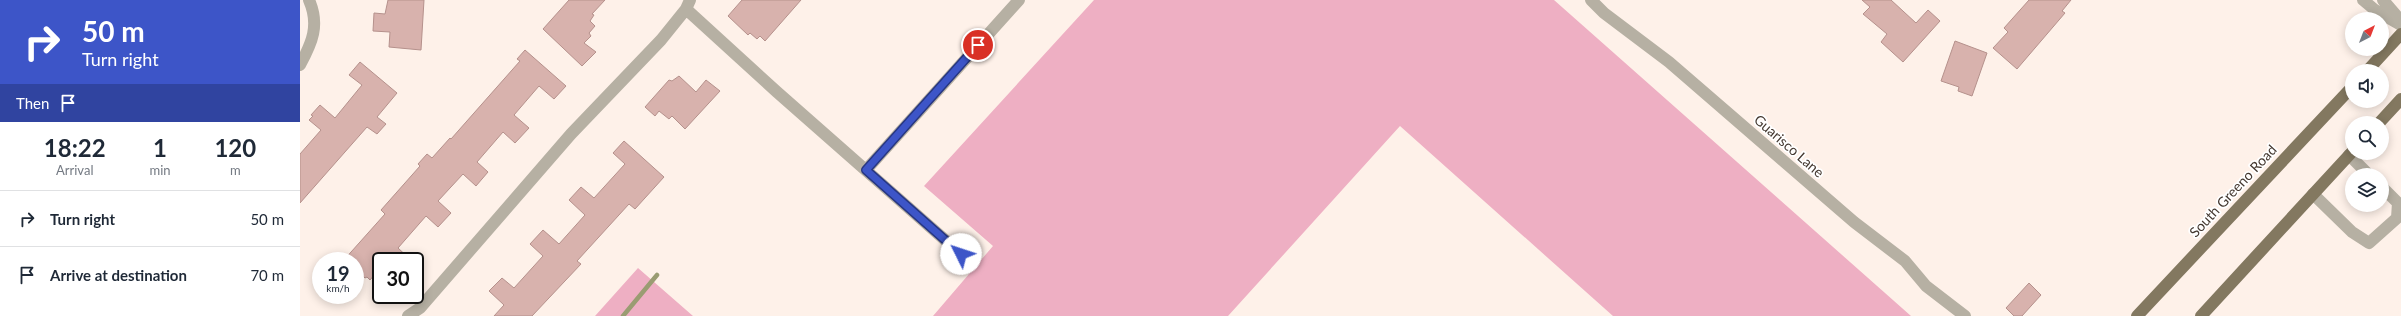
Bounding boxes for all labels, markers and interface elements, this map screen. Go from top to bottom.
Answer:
north arrow [2345,12,2389,56]
map controls [2345,12,2389,212]
text: 50 m [82,14,145,48]
icon: right [16,16,68,68]
pin [961,28,995,62]
icon: arrive [967,34,989,56]
text: Turn right [82,48,159,70]
button: sound [2345,64,2389,108]
icon: arrive [57,92,79,114]
text: Then [16,94,49,112]
street label: Guarisco Lane [1751,111,1828,181]
button: search [2345,116,2389,160]
text: 18:22 [44,133,106,162]
text: 1 [153,133,167,162]
text: 120 [214,133,256,162]
street label: South Greeno Road [2186,141,2280,240]
text: Arrival [56,162,93,178]
text: min [150,162,171,178]
text: m [230,162,241,178]
button: layers [2345,168,2389,212]
icon: right [16,208,38,230]
text: Turn right [50,210,115,228]
text: 50 m [250,210,284,228]
position arrow [940,233,982,275]
speed limit sign: 30 [372,252,424,304]
text: 19 [326,261,350,285]
icon: arrive [16,264,38,286]
text: Arrive at destination [50,266,187,284]
text: 70 m [250,266,284,284]
text: km/h [326,282,350,294]

